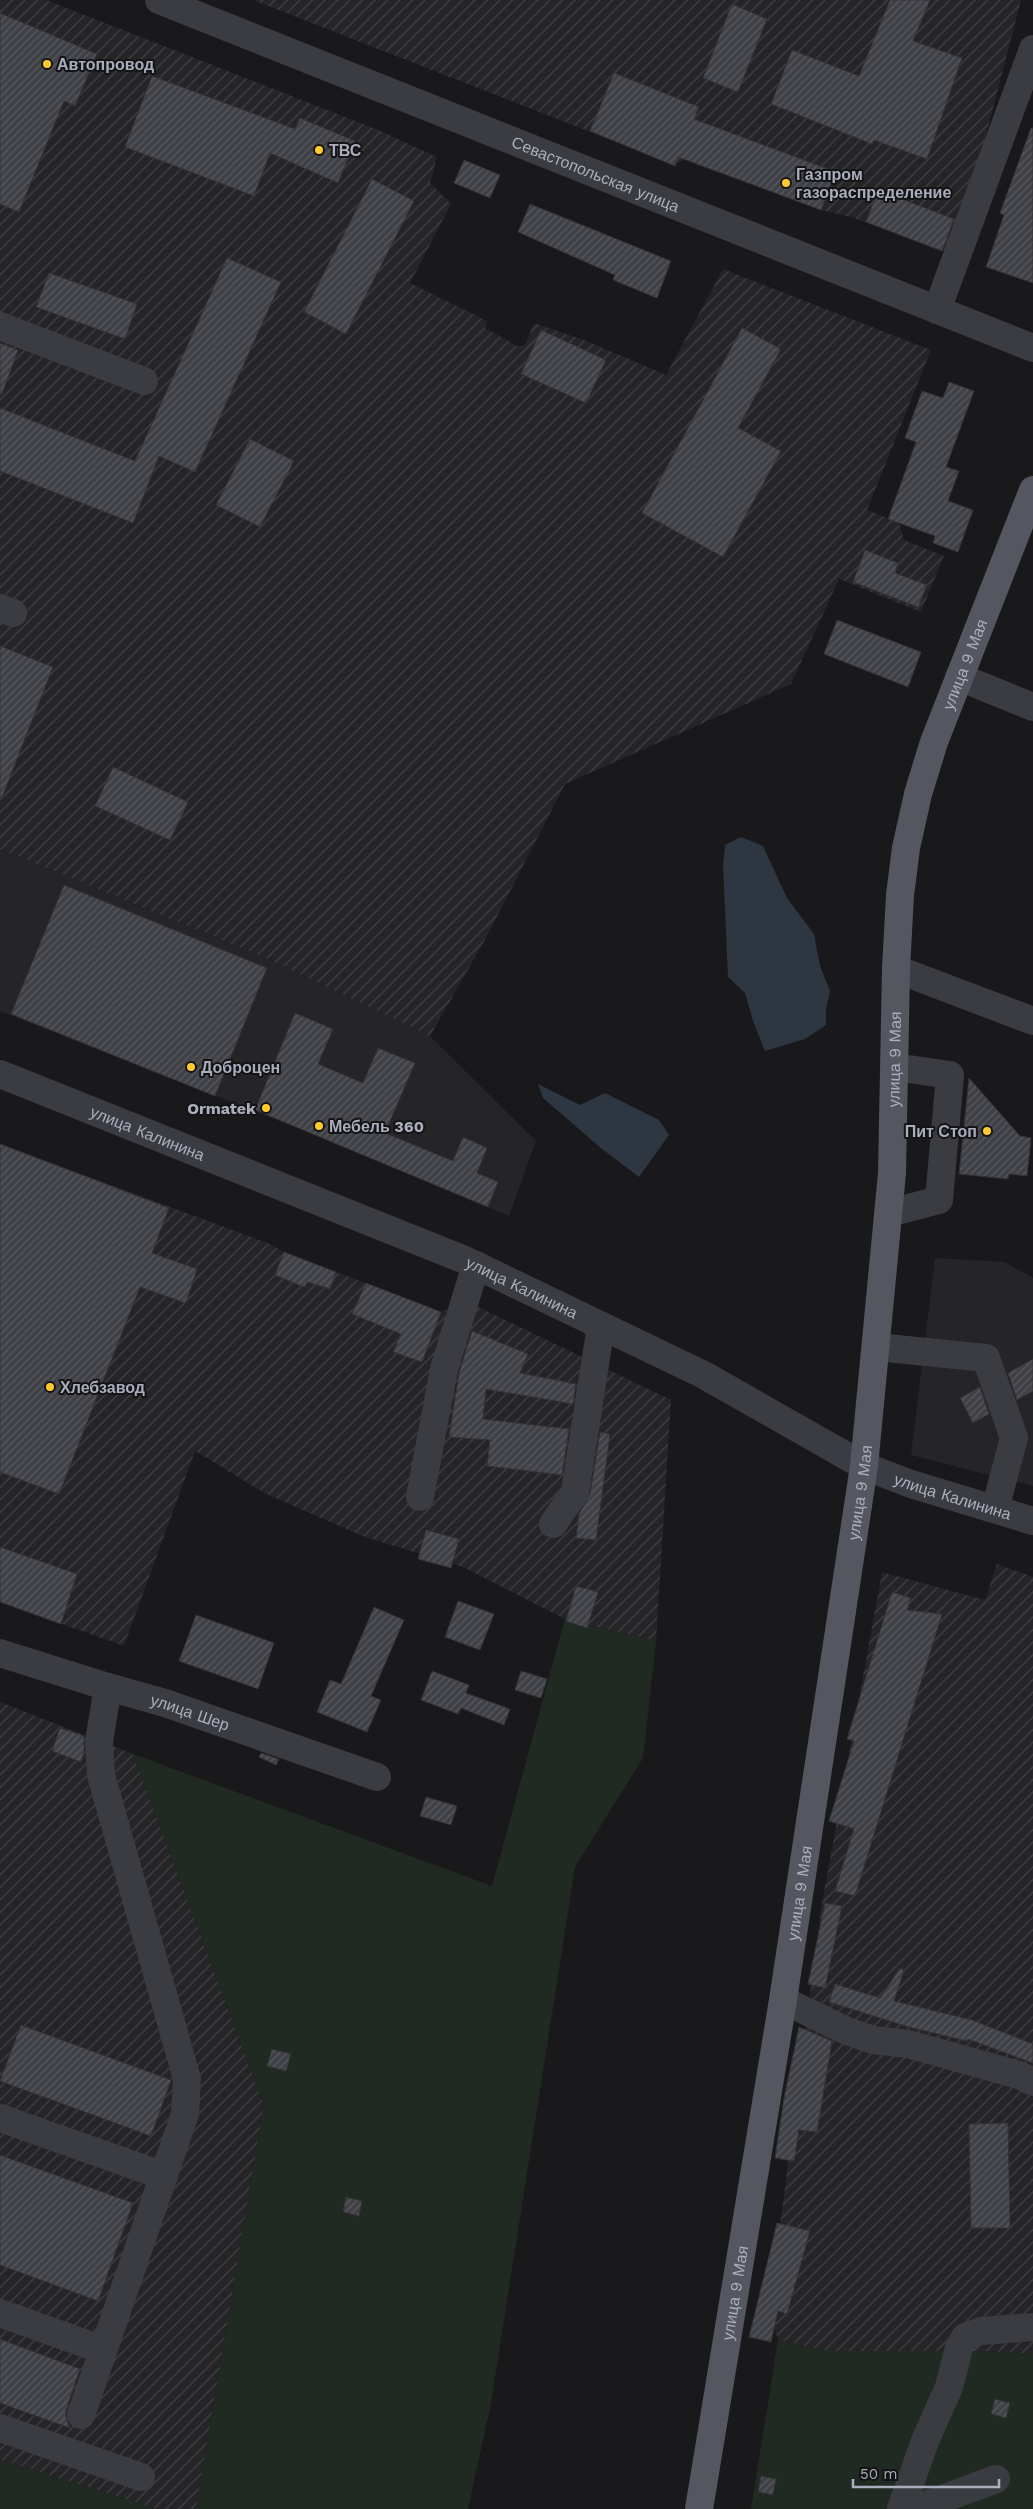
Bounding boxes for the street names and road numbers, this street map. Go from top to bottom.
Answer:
street label: Севастопольская улица [509,132,682,216]
street label: улица 9 Мая [938,616,991,712]
street label: улица 9 Мая [884,1011,905,1107]
street label: улица Калинина [88,1102,208,1164]
street label: улица Калинина [463,1252,581,1322]
street label: улица 9 Мая [843,1444,875,1542]
street label: улица Калинина [892,1469,1014,1523]
street label: улица Шер [149,1690,232,1734]
street label: улица 9 Мая [783,1844,816,1942]
street label: улица 9 Мая [717,2244,752,2342]

